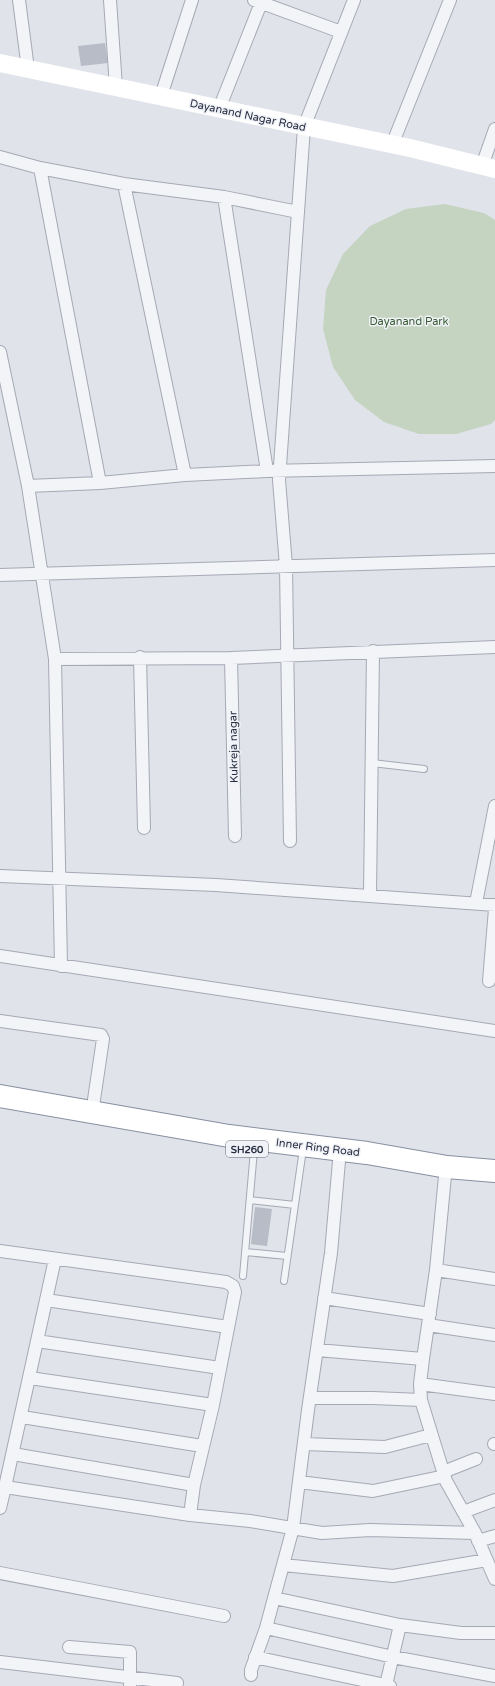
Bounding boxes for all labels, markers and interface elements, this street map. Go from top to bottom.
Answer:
street label: Dayanand Nagar Road [189,97,307,134]
park label: Dayanand Park [369,315,449,328]
street label: Kukreja nagar [226,710,241,783]
street label: Inner Ring Road [275,1136,361,1159]
road number: SH260 [226,1141,268,1157]

